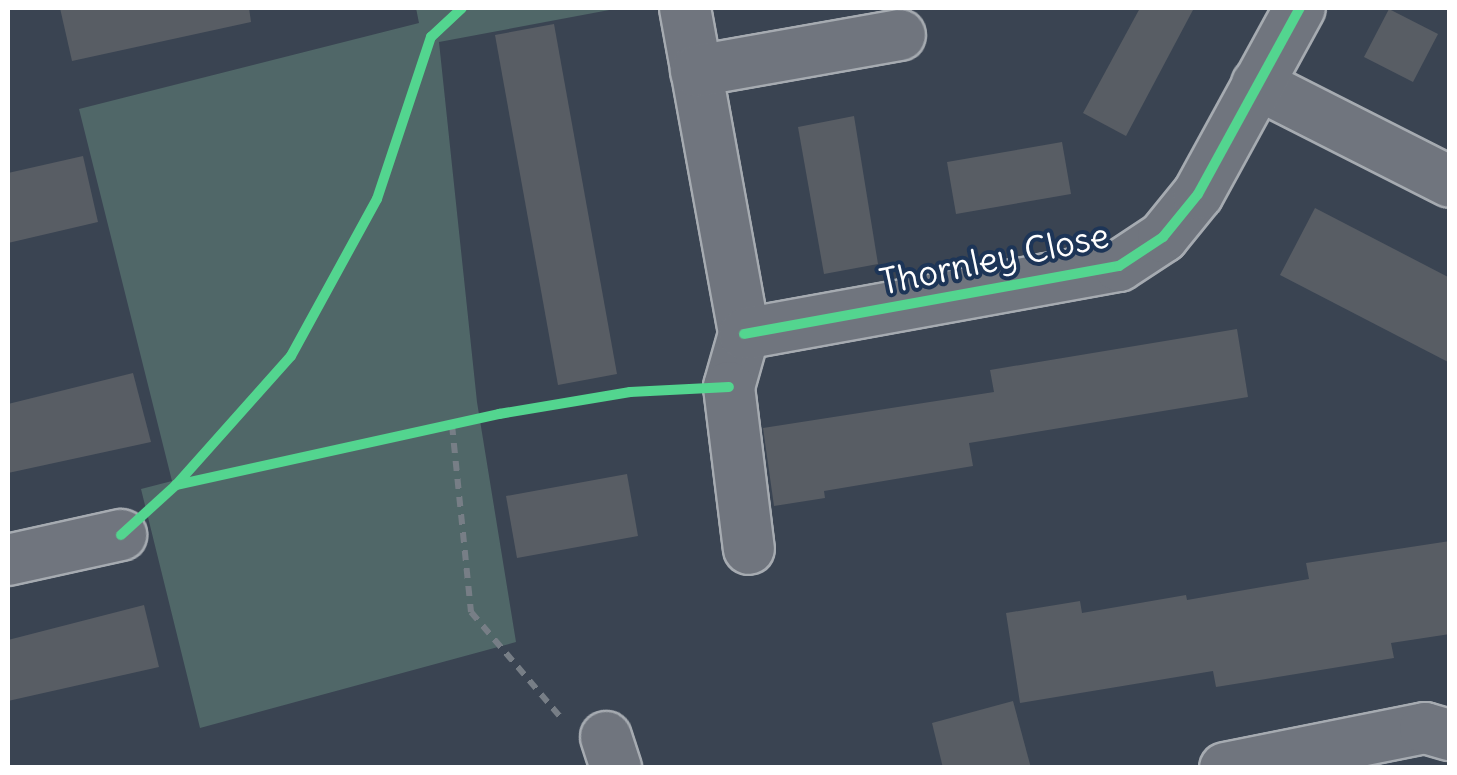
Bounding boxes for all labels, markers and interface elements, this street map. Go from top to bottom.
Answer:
street label: Thornley Close [876,213,1112,303]

